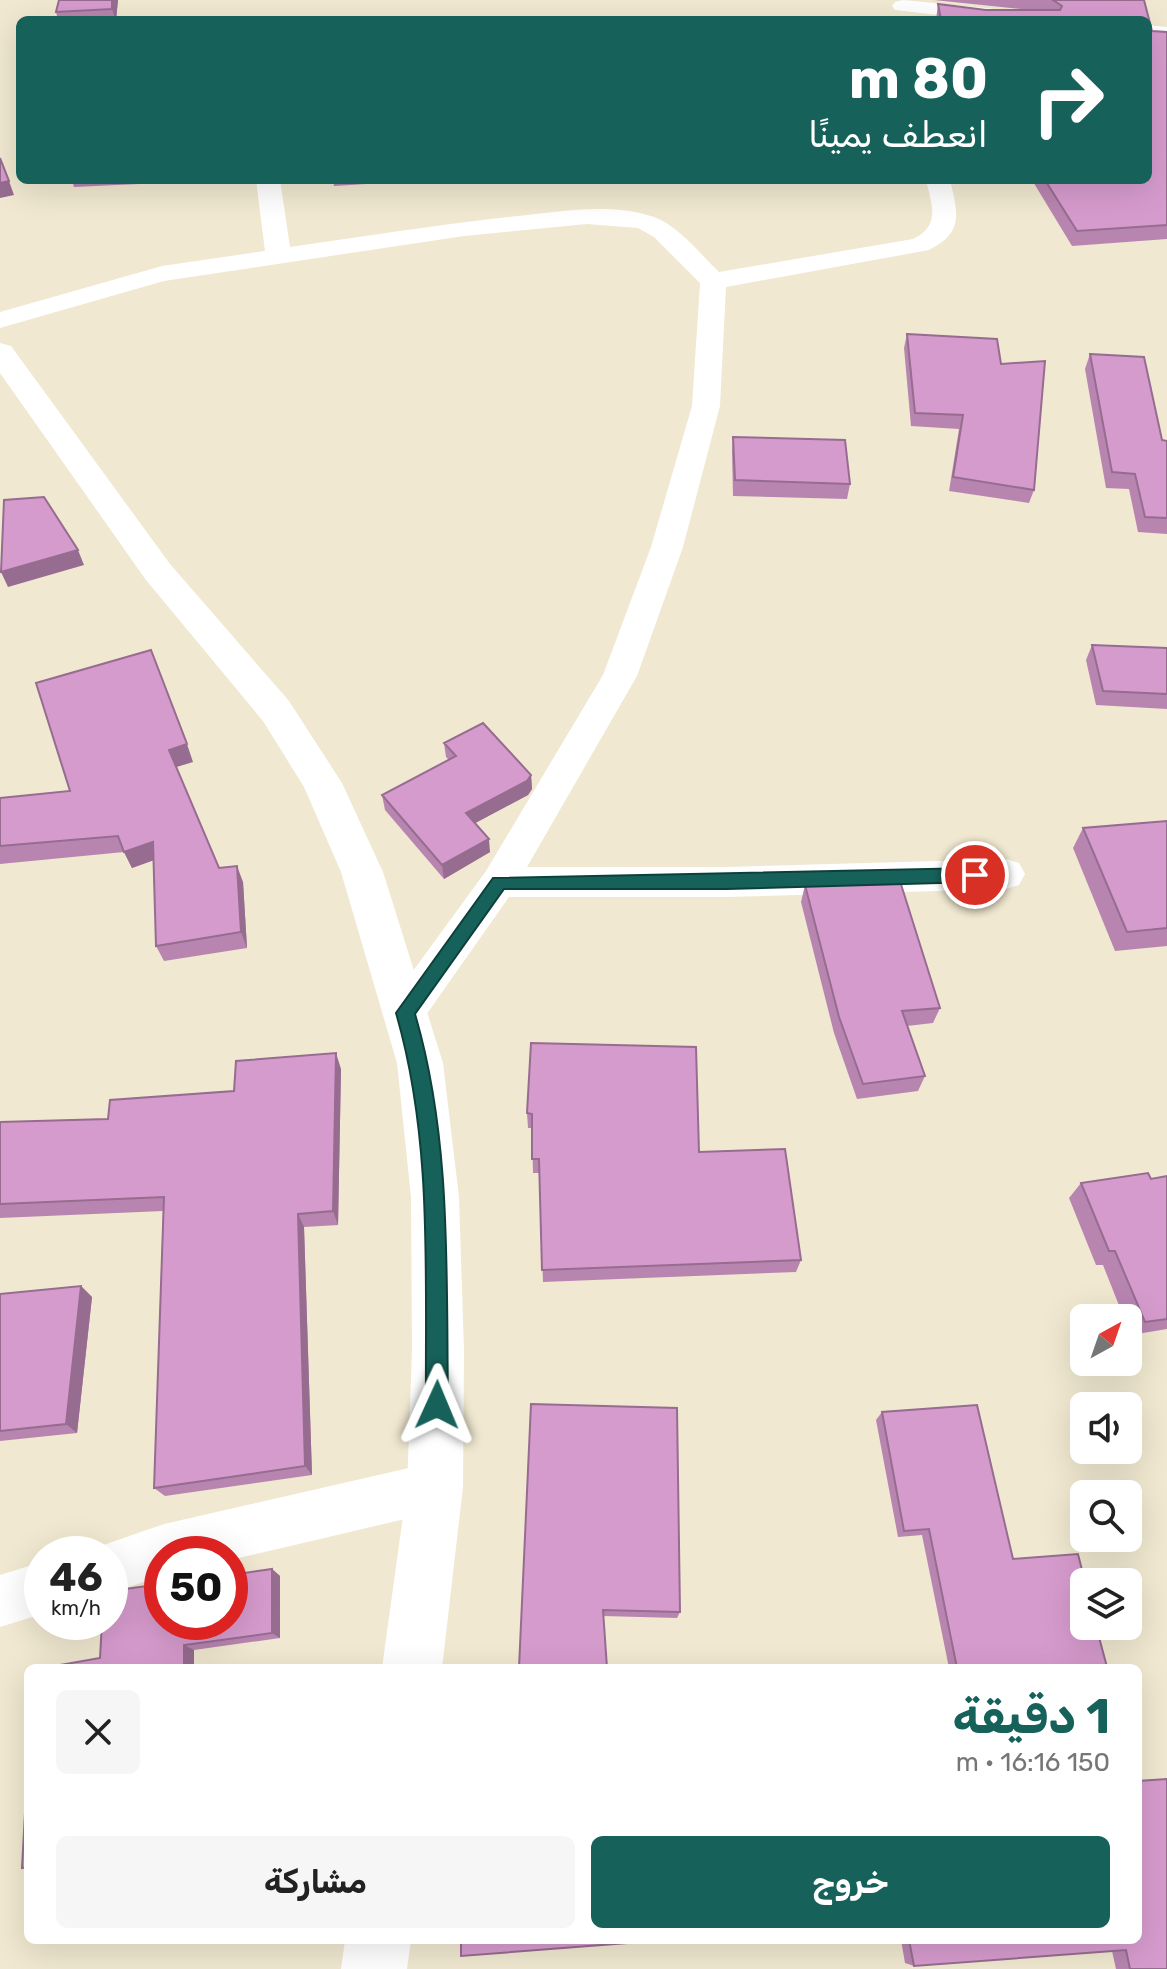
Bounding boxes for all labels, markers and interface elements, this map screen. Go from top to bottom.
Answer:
text: 80 m [849,46,988,112]
icon: right [1016,48,1120,152]
text: انعطف يمينًا [808,113,988,156]
pin [941,841,1009,909]
icon: arrive [953,853,997,897]
north arrow [1070,1304,1142,1376]
map controls [1070,1304,1142,1640]
position arrow [395,1363,479,1447]
button: sound [1070,1392,1142,1464]
button: search [1070,1480,1142,1552]
speed limit sign: 50 [144,1536,248,1640]
text: 46 [49,1554,103,1601]
button: layers [1070,1568,1142,1640]
text: km/h [51,1596,101,1620]
text: 1 دقيقة [953,1688,1110,1745]
button: close [56,1690,140,1774]
text: 150 m · 16:16 [956,1747,1110,1778]
button: مشاركة [56,1836,575,1928]
button: خروج [591,1836,1110,1928]

